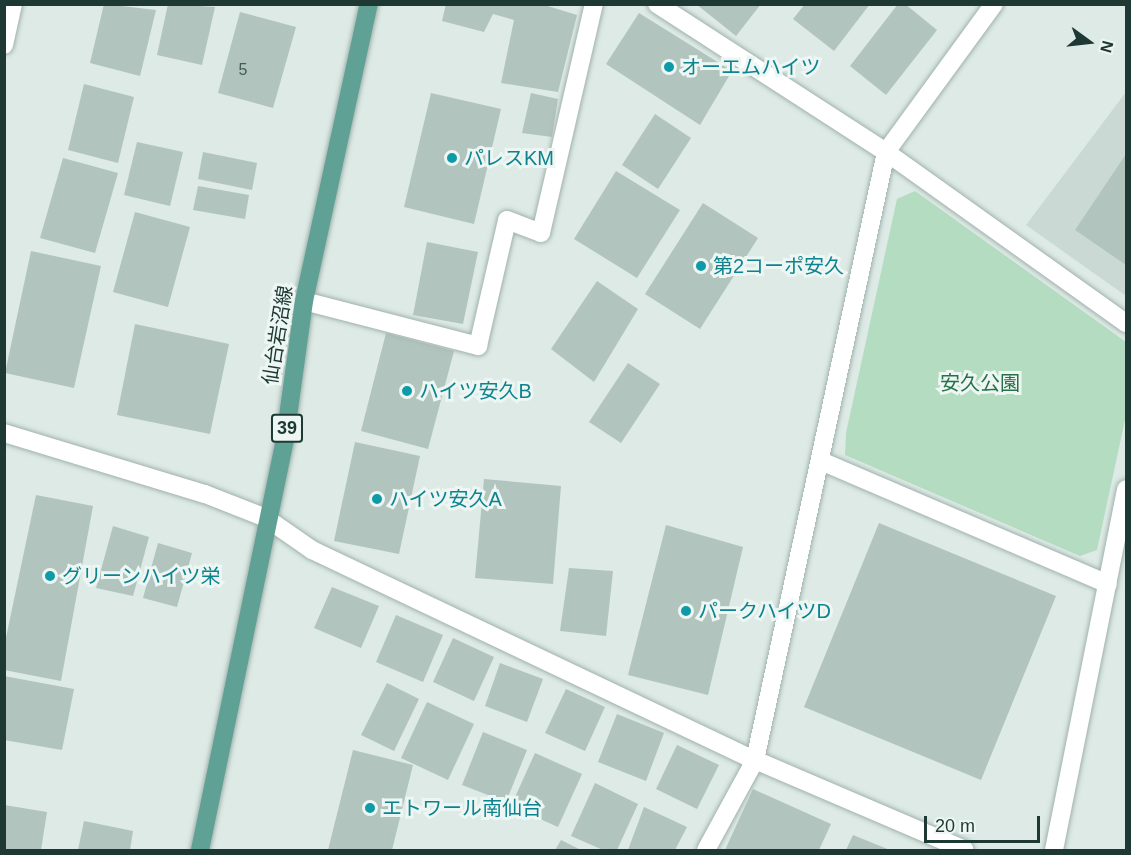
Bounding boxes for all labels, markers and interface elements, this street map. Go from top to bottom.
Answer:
north arrow [1059,12,1119,72]
text: N [1097,39,1117,55]
place label: オーエムハイツ [681,55,821,79]
house number: 5 [239,60,247,80]
marker: オーエムハイツ [662,60,676,74]
place label: パレスKM [464,146,554,170]
marker: パレスKM [445,151,459,165]
place label: 第2コーポ安久 [713,254,844,278]
marker: 第2コーポ安久 [694,259,708,273]
street label: 仙台岩沼線 [258,284,298,386]
park label: 安久公園 [940,371,1020,395]
place label: ハイツ安久B [419,379,532,403]
marker: ハイツ安久B [400,384,414,398]
road number: 39 [270,413,304,443]
place label: ハイツ安久A [389,487,502,511]
marker: ハイツ安久A [370,492,384,506]
place label: グリーンハイツ栄 [62,564,222,588]
marker: グリーンハイツ栄 [43,569,57,583]
place label: パークハイツD [698,599,832,623]
marker: パークハイツD [679,604,693,618]
place label: エトワール南仙台 [382,796,542,820]
marker: エトワール南仙台 [363,801,377,815]
scale bar [927,804,1042,842]
text: 20 m [935,816,975,836]

